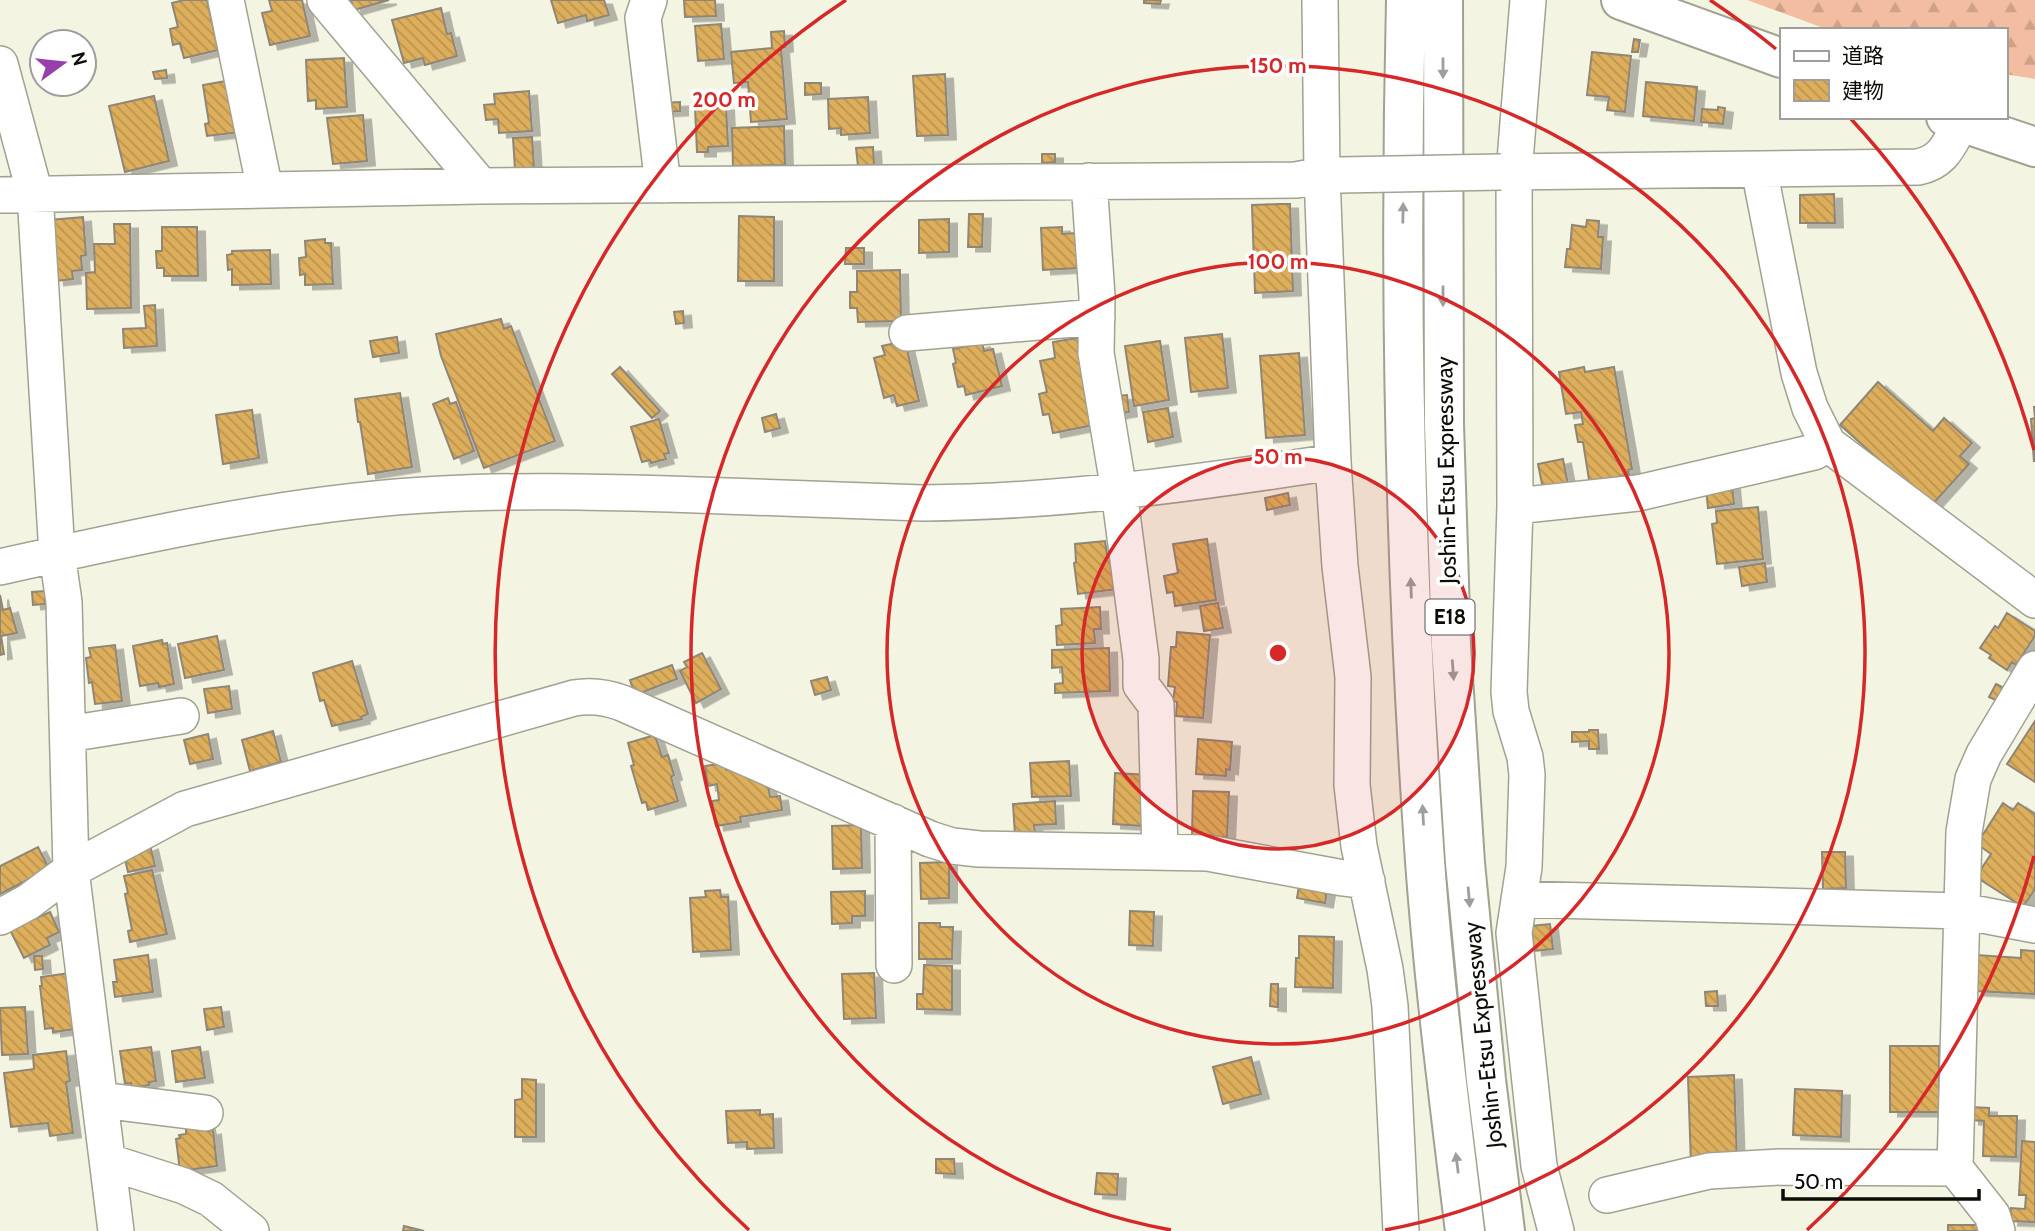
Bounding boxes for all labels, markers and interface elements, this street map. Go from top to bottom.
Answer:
north arrow [28,28,98,98]
legend [1780,28,2007,119]
text: 道路 [1842,43,1884,68]
text: N [66,49,92,68]
text: 150 m [1250,53,1306,78]
one-way arrow [1437,57,1449,79]
text: 建物 [1842,78,1884,103]
text: 200 m [692,87,756,112]
one-way arrow [1397,202,1409,224]
text: 100 m [1248,249,1308,274]
one-way arrow [1437,285,1449,307]
street label: Joshin-Etsu Expressway [1430,356,1462,585]
text: 50 m [1253,444,1303,469]
one-way arrow [1405,577,1416,599]
road number: E18 [1426,600,1474,634]
centre of rings [1266,641,1290,665]
one-way arrow [1447,659,1458,681]
one-way arrow [1417,804,1428,826]
one-way arrow [1464,886,1475,908]
street label: Joshin-Etsu Expressway [1457,920,1509,1151]
one-way arrow [1451,1152,1462,1174]
scale bar [1783,1158,1979,1202]
text: 50 m [1794,1169,1843,1194]

